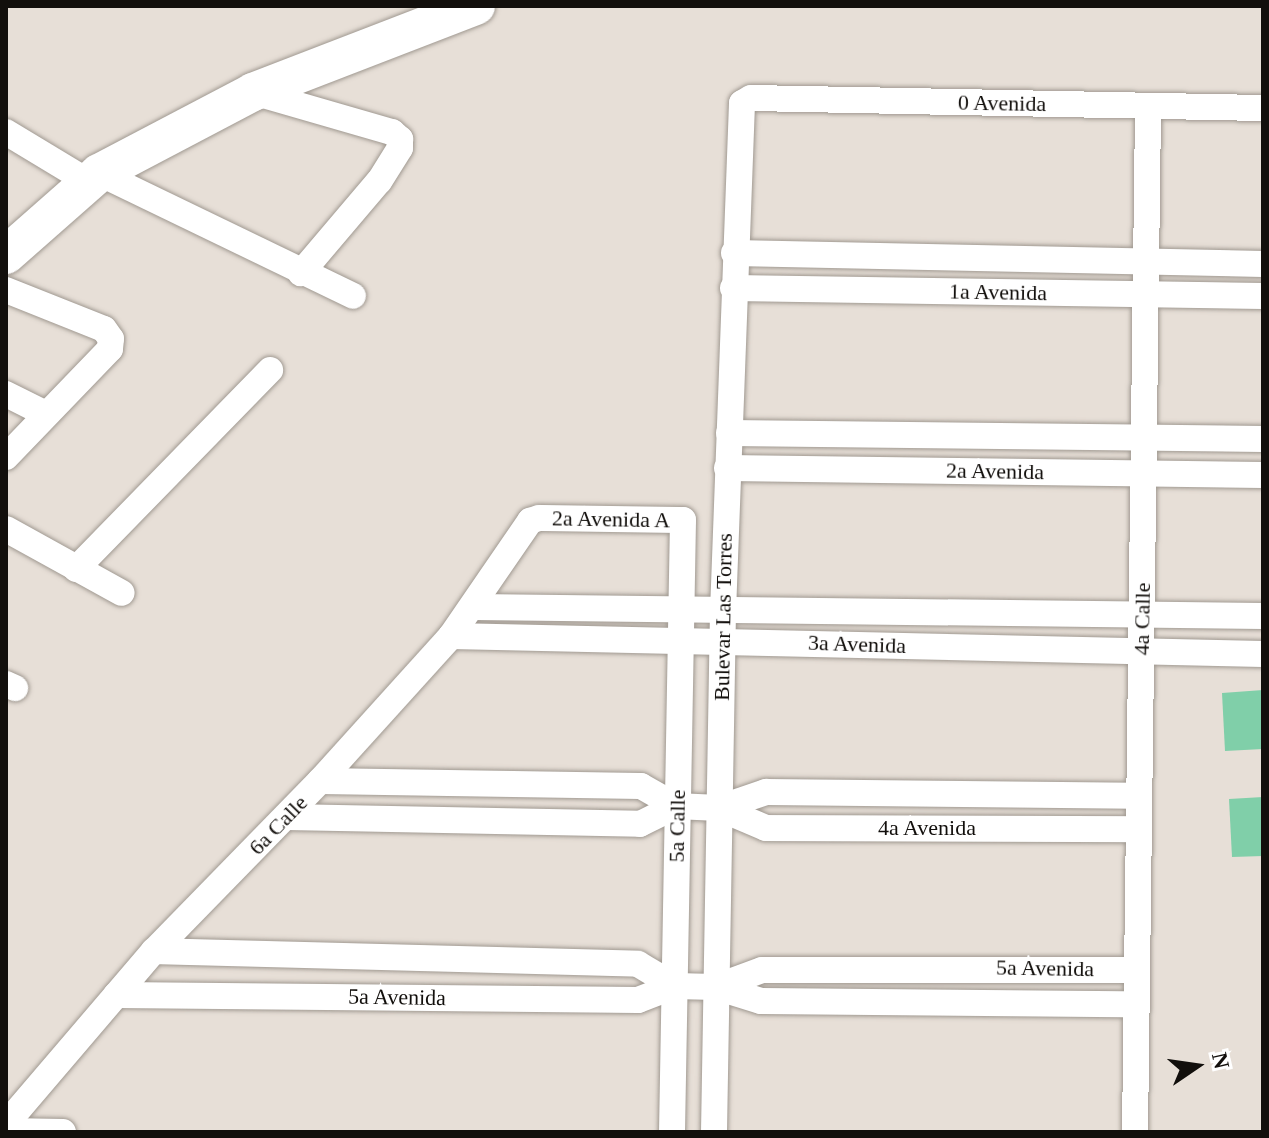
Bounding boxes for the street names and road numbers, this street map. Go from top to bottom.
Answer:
street label: 0 Avenida [957,89,1047,117]
street label: 1a Avenida [948,278,1048,306]
street label: 2a Avenida [945,457,1045,485]
street label: 2a Avenida A [551,505,671,533]
street label: Bulevar Las Torres [708,533,738,701]
street label: 4a Calle [1128,582,1156,656]
street label: 3a Avenida [807,629,907,659]
street label: 5a Calle [663,789,691,863]
street label: 6a Calle [243,790,313,860]
street label: 4a Avenida [877,815,977,841]
street label: 5a Avenida [995,954,1095,982]
street label: 5a Avenida [347,983,447,1011]

